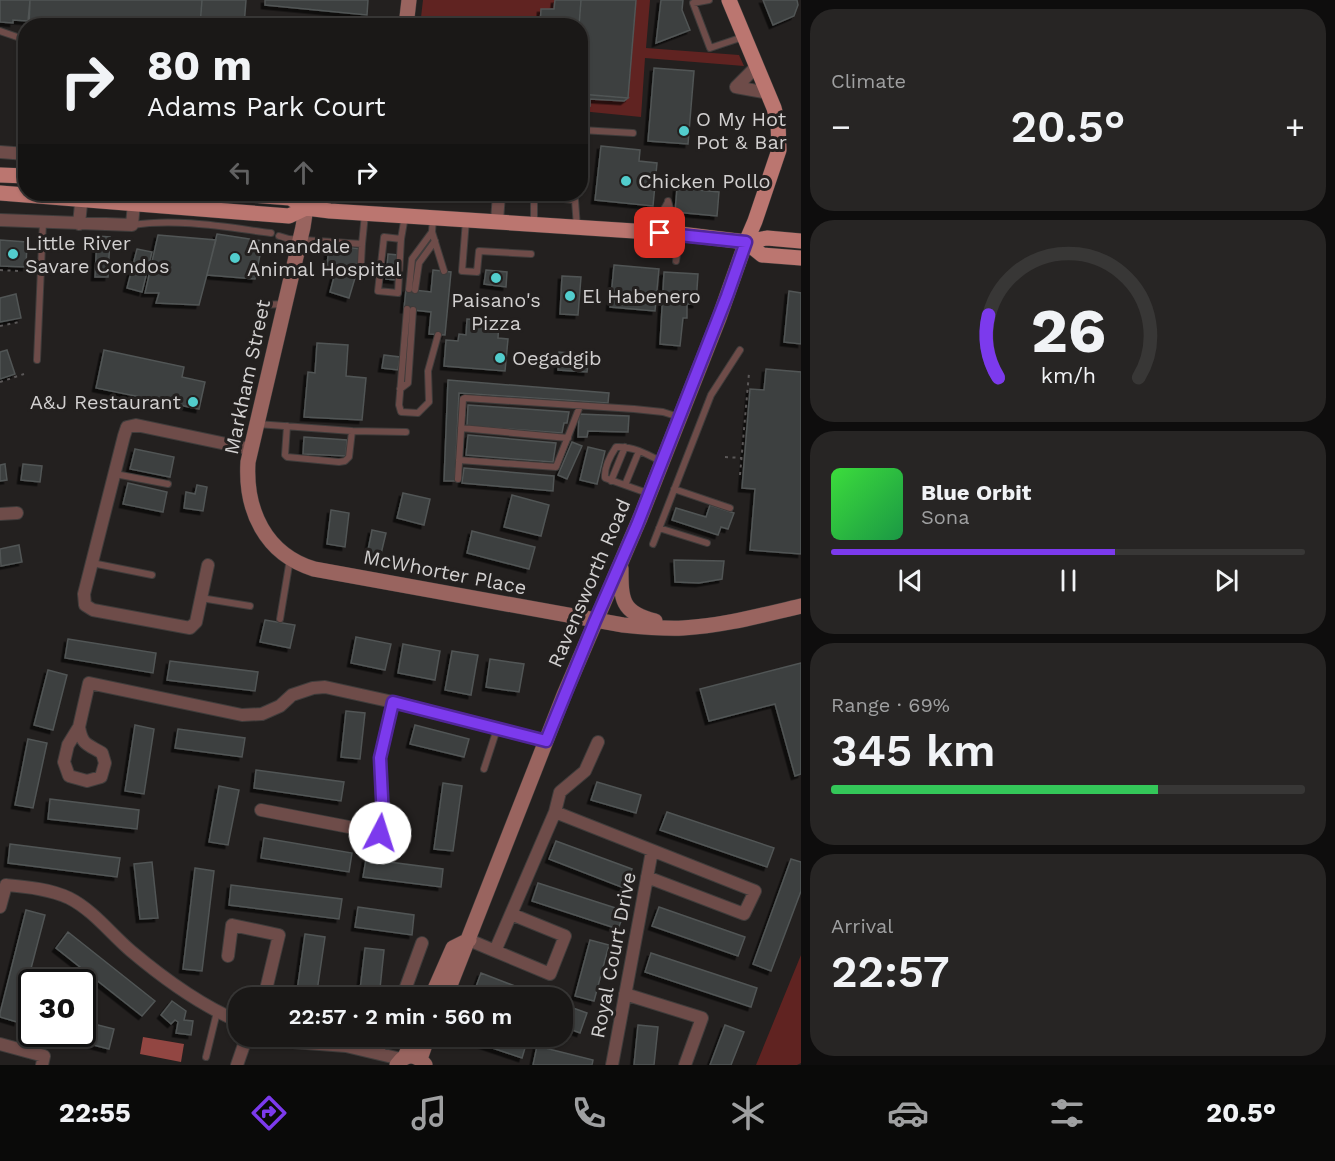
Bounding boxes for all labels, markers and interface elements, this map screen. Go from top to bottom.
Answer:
text: 80 m [147,41,252,90]
icon: right [48,42,126,120]
text: Climate [831,69,906,93]
text: Adams Park Court [147,91,386,123]
text: 20.5° [1010,100,1126,153]
place label: O My Hot Pot & Bar [696,107,787,154]
text: − [831,107,851,146]
text: + [1285,107,1305,146]
marker: O My Hot Pot & Bar [677,124,691,138]
icon: left [224,156,257,189]
icon: ahead [287,156,320,189]
icon: right [350,156,383,189]
place label: Chicken Pollo [638,169,771,193]
marker: Chicken Pollo [619,174,633,188]
pin [634,207,685,258]
icon: arrive [643,216,676,249]
place label: Little River Savare Condos [25,231,169,278]
place label: Annandale Animal Hospital [247,234,401,281]
marker: Little River Savare Condos [6,247,20,261]
marker: Annandale Animal Hospital [228,251,242,265]
marker: Paisano's Pizza [489,271,503,285]
place label: El Habenero [582,284,701,308]
place label: Paisano's Pizza [451,288,541,335]
marker: El Habenero [563,289,577,303]
text: 26 [1030,294,1106,367]
street label: Markham Street [219,297,275,457]
place label: Oegadgib [512,346,602,370]
marker: Oegadgib [493,351,507,365]
text: km/h [1040,364,1096,389]
place label: A&J Restaurant [30,390,182,414]
marker: A&J Restaurant [186,395,200,409]
text: Blue Orbit [921,480,1031,505]
street label: Ravensworth Road [543,495,635,671]
text: Sona [921,505,970,529]
street label: McWhorter Place [361,544,529,600]
icon: previous [894,564,927,597]
icon: pause [1052,564,1085,597]
icon: next [1210,564,1243,597]
text: Range · 69% [831,693,950,717]
text: 345 km [831,724,996,777]
position arrow [348,801,412,865]
street label: Royal Court Drive [585,870,641,1040]
text: Arrival [831,914,893,938]
text: 22:57 [831,945,950,998]
speed limit sign: 30 [18,969,96,1047]
text: 22:57 · 2 min · 560 m [289,1004,512,1029]
icon: directions [248,1092,290,1134]
icon: music [408,1092,450,1134]
icon: phone [568,1092,610,1134]
icon: climate [727,1092,769,1134]
icon: car [887,1092,929,1134]
icon: filters [1046,1092,1088,1134]
text: 22:55 [59,1097,131,1129]
text: 20.5° [1206,1097,1276,1129]

